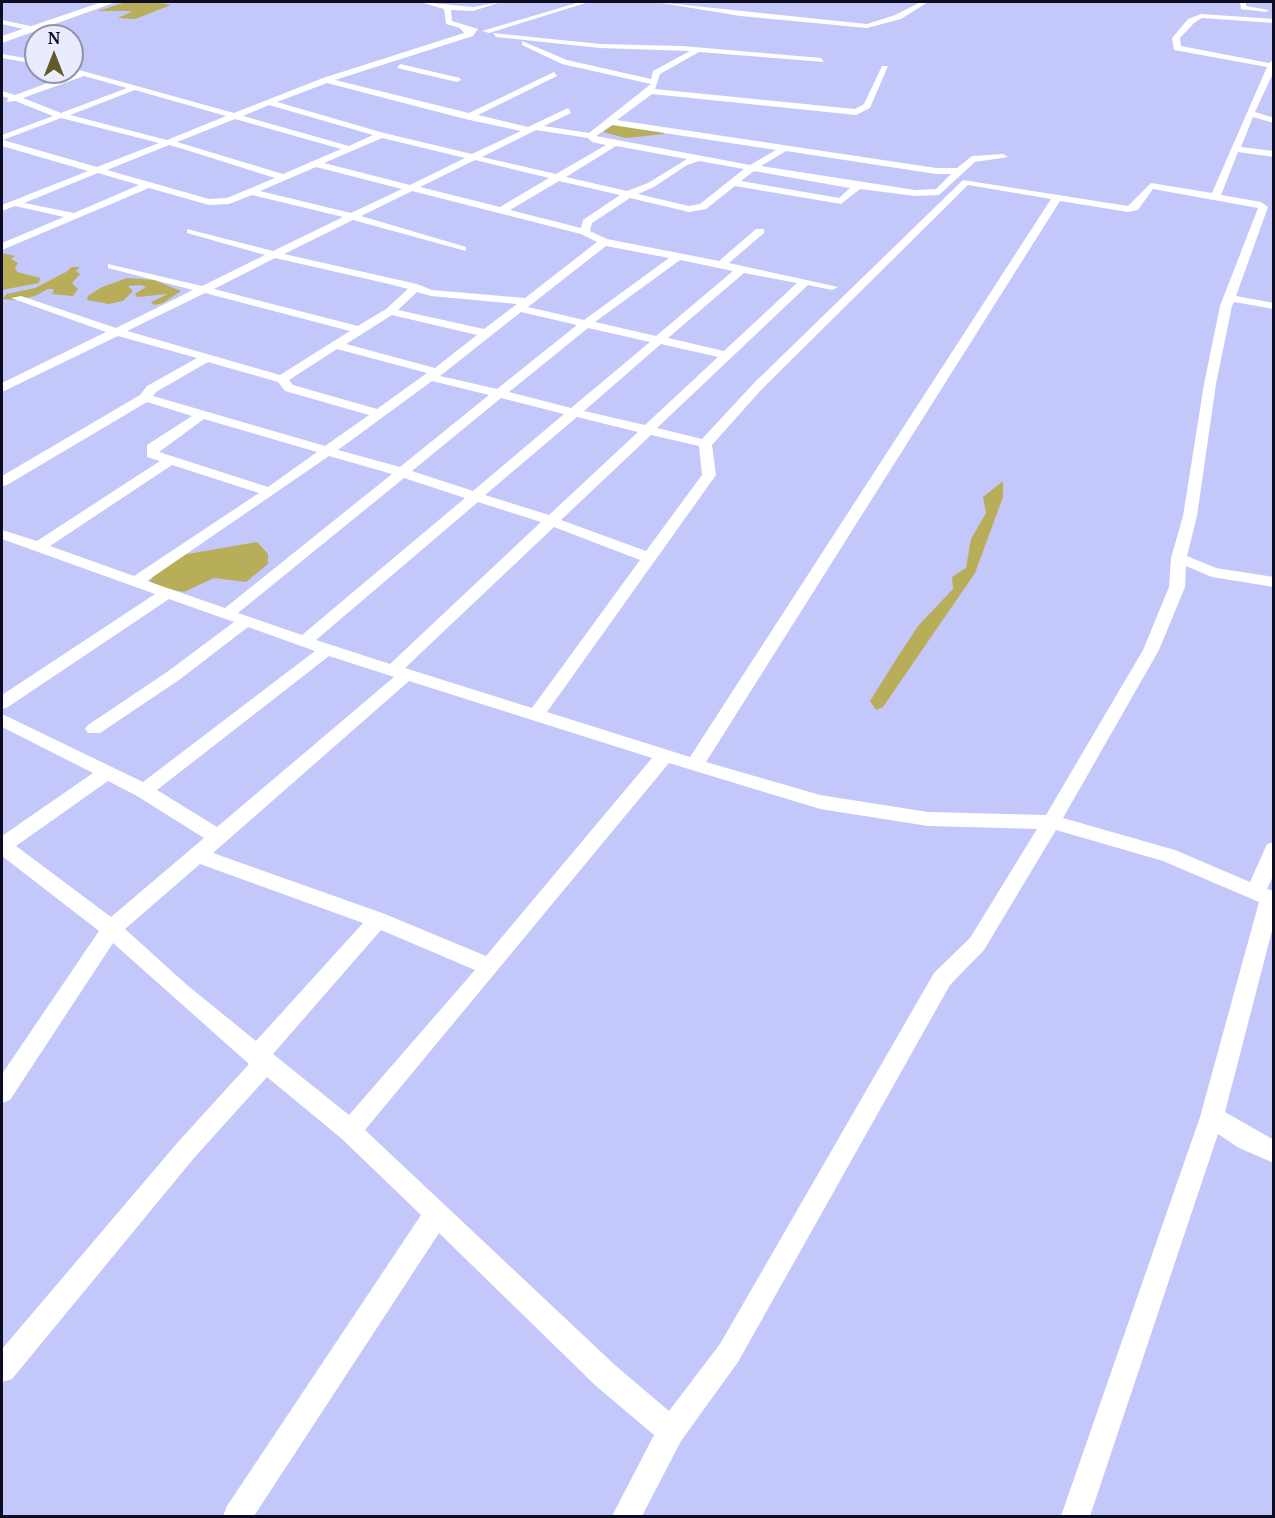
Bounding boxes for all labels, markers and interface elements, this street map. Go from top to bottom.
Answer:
north arrow [24,24,84,84]
text: N [48,27,60,49]

